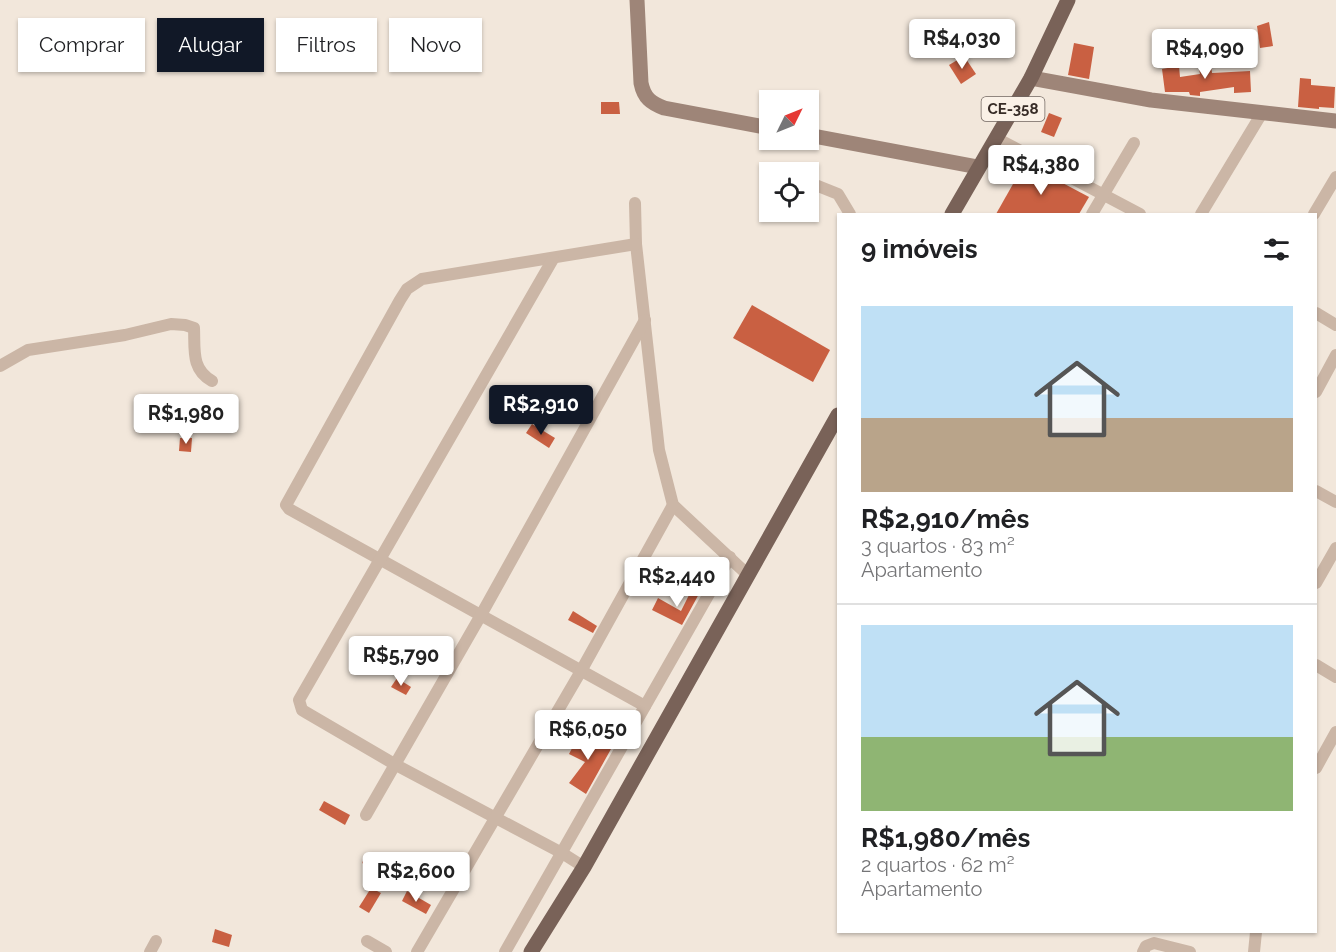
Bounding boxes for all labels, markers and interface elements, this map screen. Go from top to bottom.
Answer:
chip: Comprar [18,18,145,72]
chip: Alugar [157,18,264,72]
chip: Filtros [276,18,377,72]
chip: Novo [389,18,482,72]
pin: R$4,030 [907,19,1017,70]
text: R$4,030 [923,26,1001,50]
pin: R$4,090 [1150,29,1260,80]
text: R$4,090 [1166,36,1244,60]
north arrow [759,90,819,150]
map controls [759,90,819,222]
road number: CE-358 [982,97,1044,121]
pin: R$4,380 [986,145,1096,196]
text: R$4,380 [1002,152,1080,176]
button: locate [759,162,819,222]
icon: filters [1260,233,1293,266]
text: 9 imóveis [861,234,978,264]
icon: home [1023,345,1131,453]
pin: R$2,910 [486,385,596,436]
text: R$2,910 [503,392,579,416]
pin: R$1,980 [131,394,241,445]
text: R$1,980 [148,401,224,425]
text: R$2,910/mês [861,504,1029,534]
text: 3 quartos · 83 m² [861,534,1015,558]
pin: R$2,440 [622,557,732,608]
text: Apartamento [861,558,983,582]
text: R$2,440 [638,564,716,588]
pin: R$5,790 [346,636,456,687]
text: R$5,790 [363,643,439,667]
icon: home [1023,664,1131,772]
pin: R$6,050 [533,710,643,761]
text: R$6,050 [549,717,627,741]
text: R$1,980/mês [861,823,1030,853]
pin: R$2,600 [361,852,471,903]
text: 2 quartos · 62 m² [861,853,1014,877]
text: R$2,600 [377,859,455,883]
text: Apartamento [861,877,983,901]

